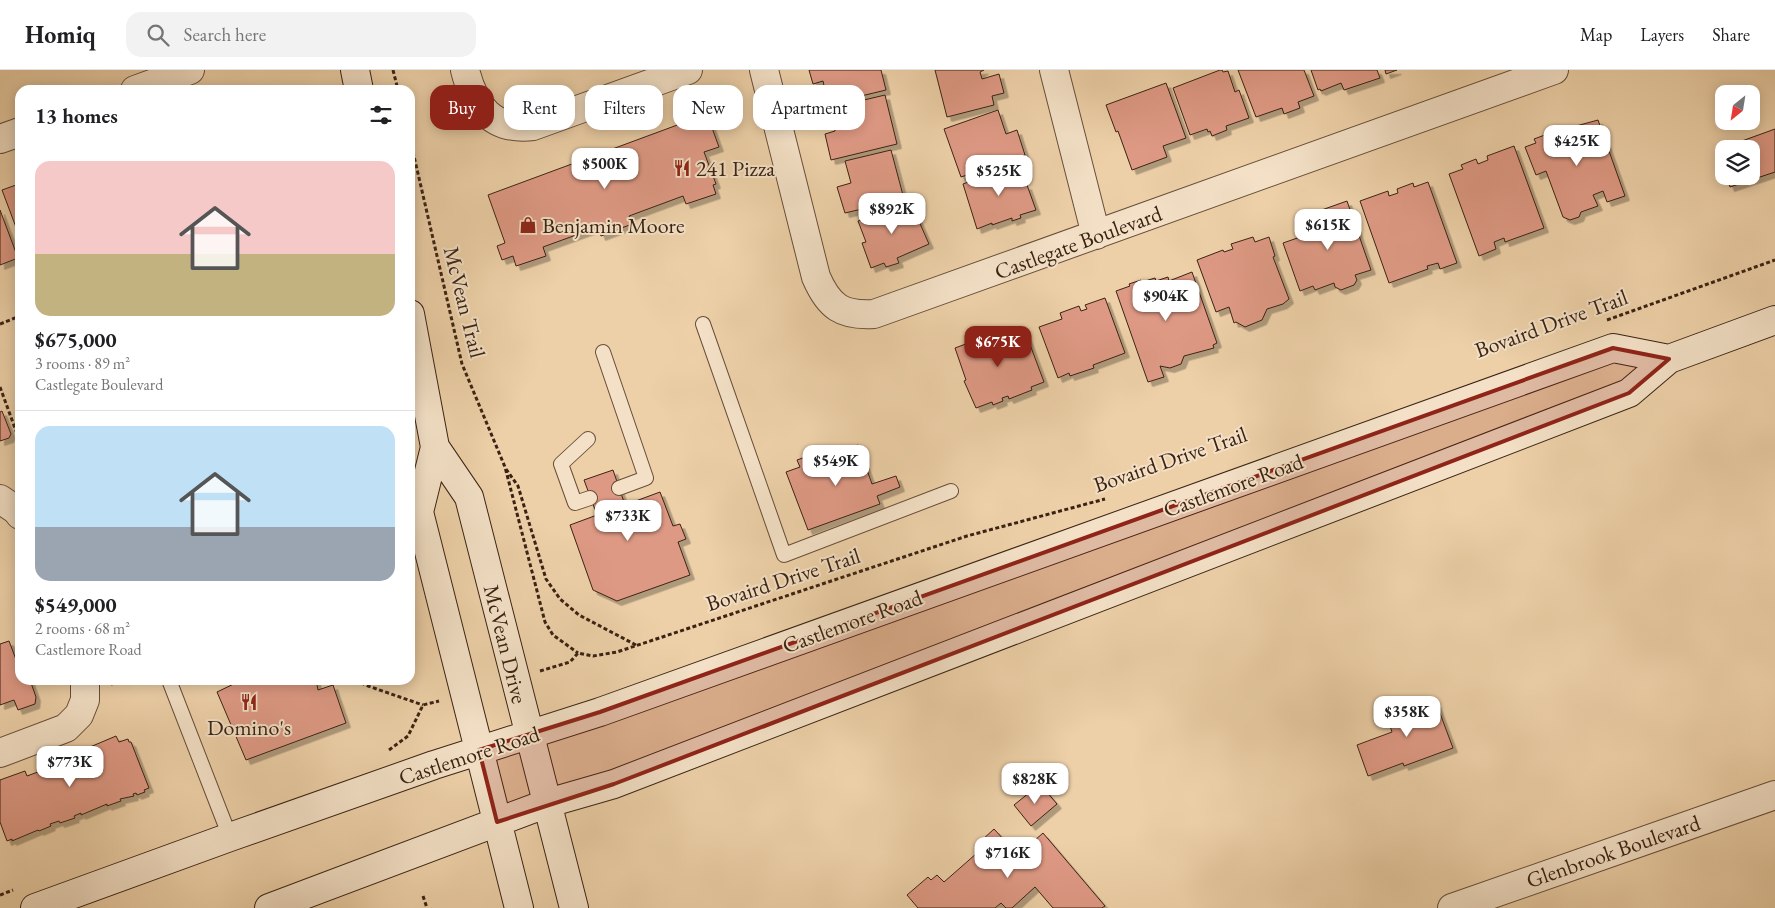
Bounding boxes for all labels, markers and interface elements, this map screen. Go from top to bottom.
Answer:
search box [126,12,476,57]
text: Homiq [25,19,96,50]
icon: search [144,21,172,49]
text: Search here [184,22,266,47]
text: Map [1580,23,1612,46]
text: Layers [1640,23,1684,46]
text: Share [1712,23,1750,46]
chip: Buy [430,85,494,130]
chip: Rent [504,85,575,130]
chip: Filters [585,85,663,130]
chip: New [673,85,743,130]
chip: Apartment [753,85,865,130]
north arrow [1715,85,1760,130]
map controls [1715,85,1760,185]
icon: filters [367,101,395,129]
text: 13 homes [35,102,118,129]
pin: $425K [1542,124,1612,167]
text: $425K [1555,130,1599,151]
button: layers [1715,140,1760,185]
pin: $500K [570,148,640,190]
text: $500K [583,153,627,174]
place label: 241 Pizza [696,154,775,183]
pin: $525K [964,154,1034,197]
restaurant icon: 241 Pizza [672,158,692,178]
text: $525K [977,160,1021,181]
pin: $892K [857,192,927,235]
icon: home [170,193,260,283]
text: $892K [870,198,914,219]
street label: Castlegate Boulevard [990,198,1167,286]
pin: $615K [1293,208,1363,251]
place label: Benjamin Moore [542,211,685,240]
text: $615K [1306,214,1350,235]
shop icon: Benjamin Moore [518,215,538,235]
street label: McVean Trail [437,243,492,361]
pin: $904K [1131,280,1201,322]
street label: Bovaird Drive Trail [1471,282,1632,365]
text: $904K [1144,285,1188,306]
text: $675,000 [35,326,117,353]
pin: $675K [963,326,1033,368]
text: $675K [976,331,1020,352]
text: 3 rooms · 89 m² [35,353,130,374]
text: Castlegate Boulevard [35,374,163,395]
street label: Bovaird Drive Trail [1090,420,1251,499]
pin: $549K [801,444,871,487]
street label: Castlemore Road [1159,446,1308,524]
text: $549K [814,450,858,471]
icon: home [170,459,260,549]
pin: $733K [593,500,663,542]
text: $733K [606,505,650,526]
street label: Bovaird Drive Trail [702,541,864,618]
street label: McVean Drive [477,582,534,707]
street label: Castlemore Road [778,582,927,660]
text: $549,000 [35,591,117,618]
text: 2 rooms · 68 m² [35,618,130,639]
text: Castlemore Road [35,639,142,660]
restaurant icon: Domino's [239,692,259,712]
pin: $358K [1372,696,1442,738]
text: $358K [1385,701,1429,722]
place label: Domino's [207,713,291,742]
street label: Castlemore Road [395,719,544,792]
pin: $773K [35,746,105,788]
text: $773K [48,751,92,772]
pin: $828K [1000,762,1070,805]
text: $828K [1013,768,1057,789]
street label: Glenbrook Boulevard [1522,808,1705,895]
pin: $716K [973,836,1043,879]
text: $716K [986,842,1030,863]

